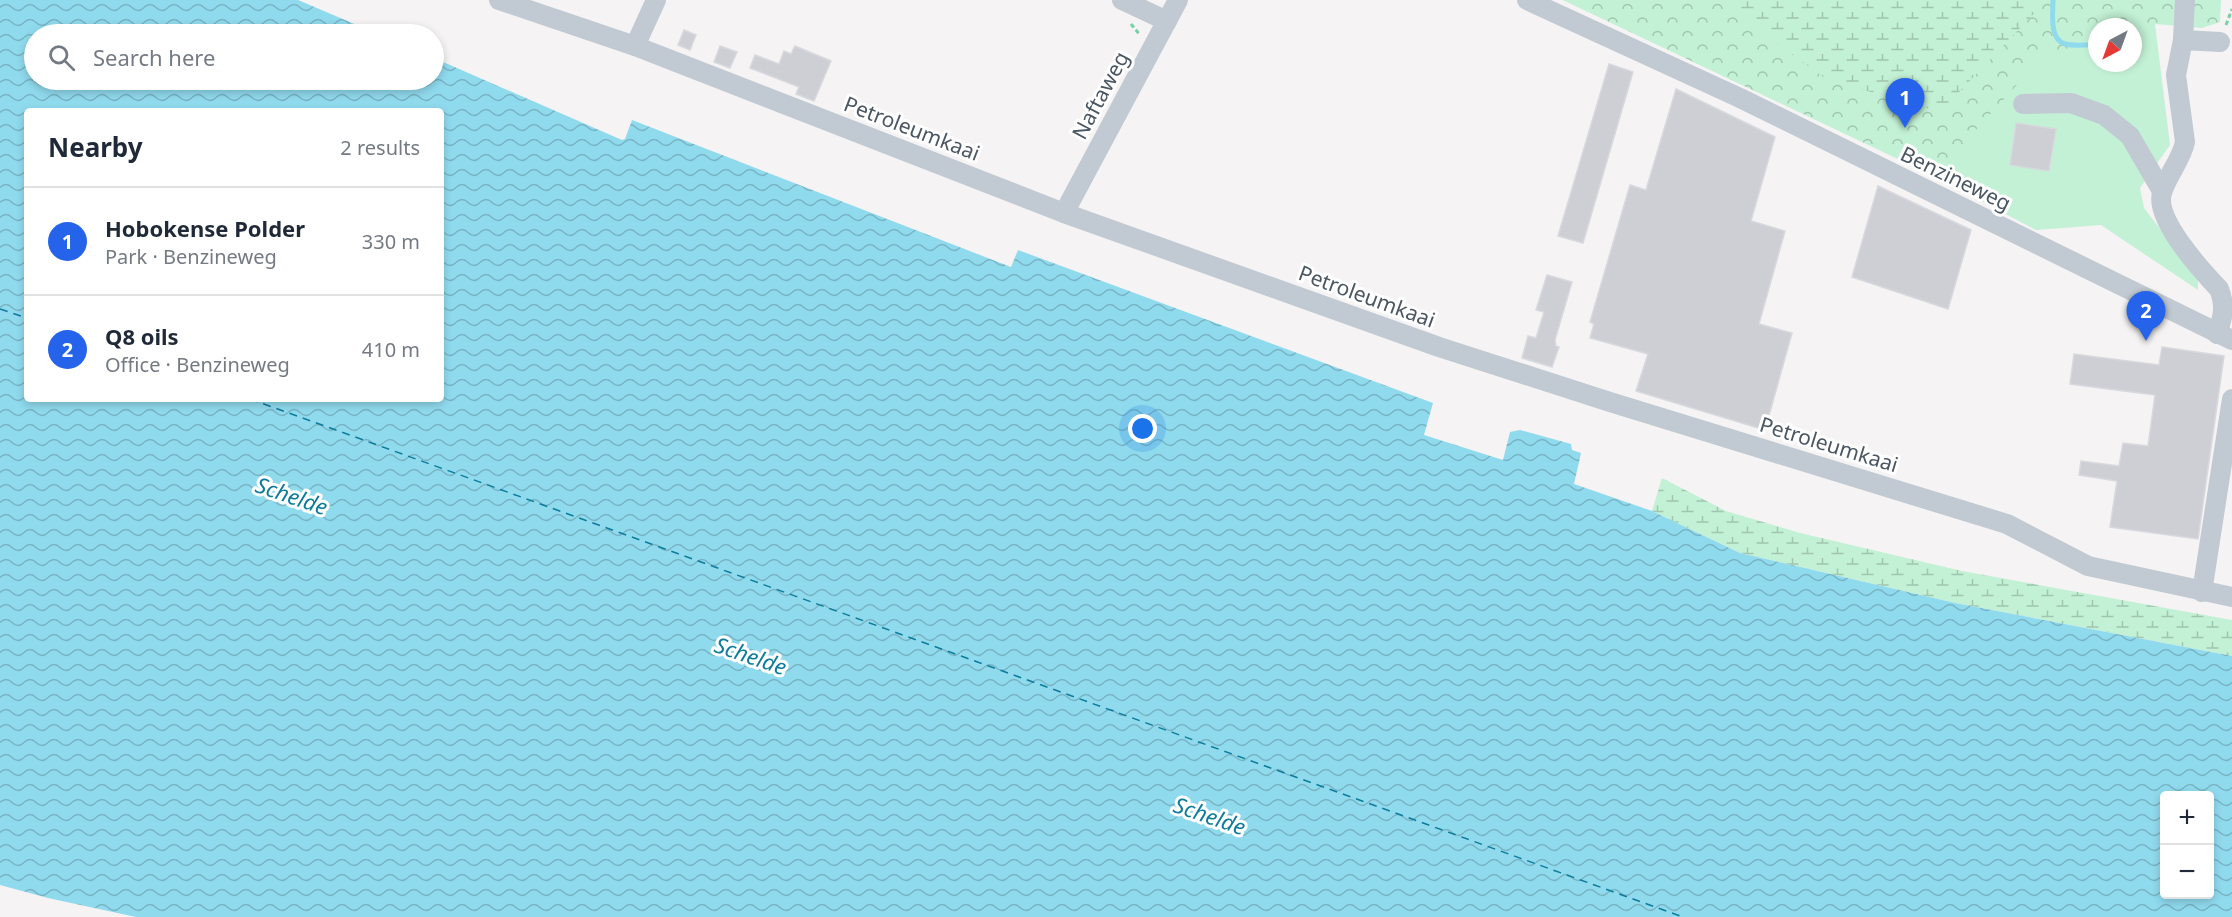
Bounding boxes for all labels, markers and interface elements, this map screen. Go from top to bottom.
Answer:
north arrow [2088,18,2142,72]
search box [24,24,444,90]
icon: search [45,41,78,74]
text: Search here [93,42,215,72]
street label: Naftaweg [1065,46,1135,144]
pin: 1 [1886,78,1924,128]
street label: Petroleumkaai [840,89,984,167]
text: Nearby [48,129,143,165]
text: 2 results [340,134,420,161]
street label: Benzineweg [1896,139,2016,217]
text: Hobokense Polder [105,213,305,243]
text: 1 [62,228,73,255]
text: 330 m [362,228,420,255]
text: Park · Benzineweg [105,243,277,270]
street label: Petroleumkaai [1295,258,1439,334]
pin: 2 [2126,292,2166,341]
text: Q8 oils [105,321,179,351]
text: 2 [62,336,73,363]
text: 410 m [362,336,420,363]
text: Office · Benzineweg [105,351,290,378]
street label: Petroleumkaai [1756,410,1902,478]
your location [1128,414,1157,443]
water label: Schelde [252,469,332,521]
water label: Schelde [711,629,791,681]
water label: Schelde [1170,789,1250,841]
map controls [2160,791,2214,899]
button: + [2160,791,2214,845]
button: − [2160,845,2214,899]

